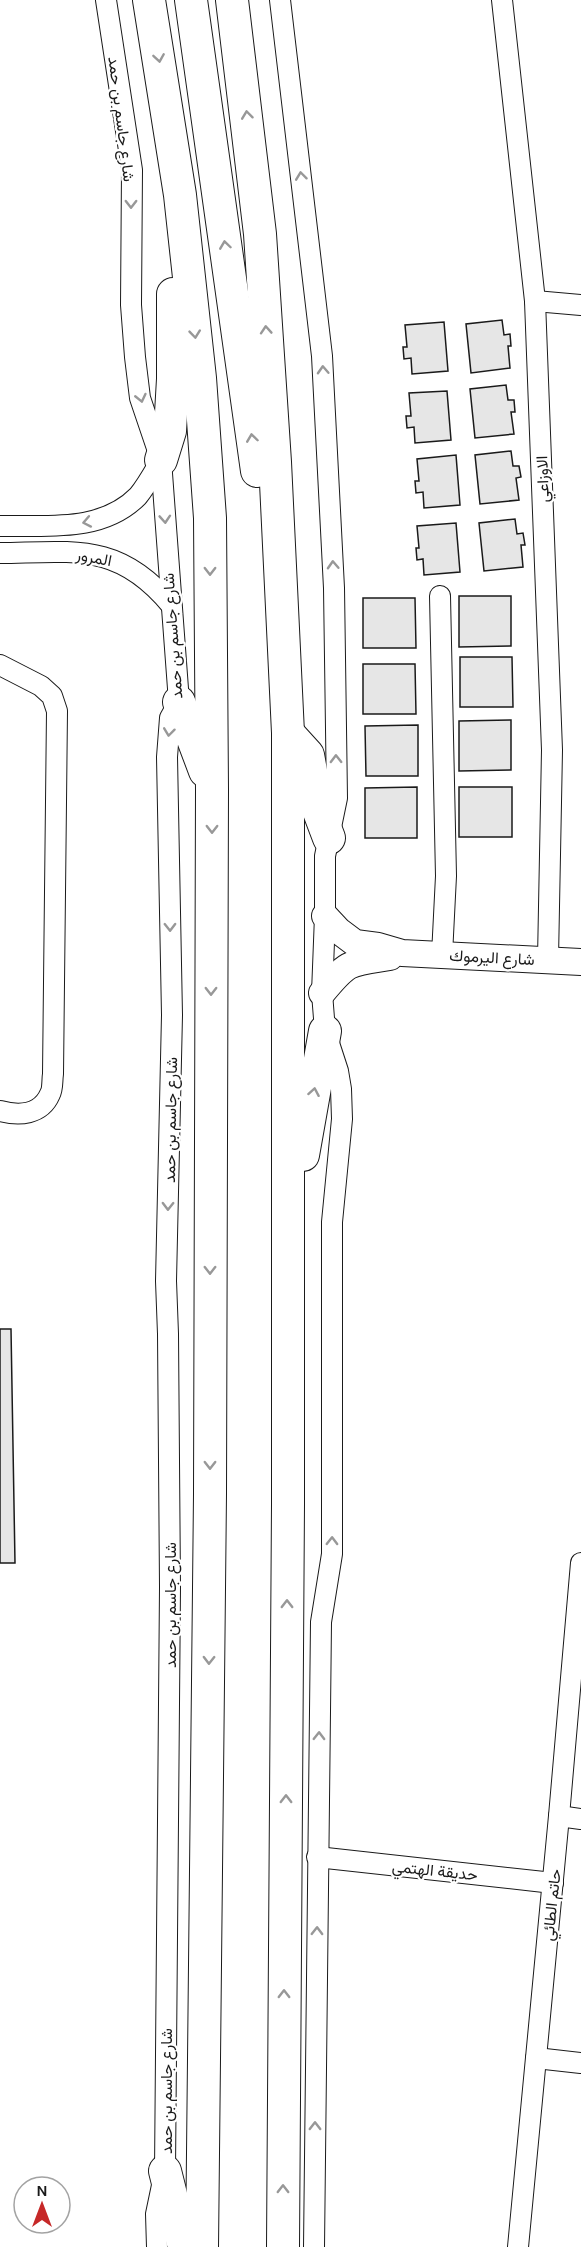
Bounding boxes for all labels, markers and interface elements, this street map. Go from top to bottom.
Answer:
one-way arrow [152,53,164,62]
street label: شارع جاسم بن حمد [102,55,139,183]
one-way arrow [241,111,253,120]
one-way arrow [295,171,308,181]
one-way arrow [125,199,137,208]
one-way arrow [220,240,232,249]
one-way arrow [260,326,273,335]
one-way arrow [188,330,201,339]
one-way arrow [317,365,330,374]
one-way arrow [134,393,147,403]
one-way arrow [246,433,259,442]
street label: الاوزاعي [532,455,557,503]
one-way arrow [158,514,171,523]
one-way arrow [82,515,92,528]
street label: المرور [73,545,113,571]
one-way arrow [326,560,339,569]
one-way arrow [204,566,217,575]
street label: شارع جاسم بن حمد [159,572,188,699]
one-way arrow [163,727,175,736]
one-way arrow [330,755,342,764]
one-way arrow [206,824,218,833]
one-way arrow [164,922,176,931]
street label: شارع اليرموك [449,946,535,971]
one-way arrow [205,986,217,995]
street label: شارع جاسم بن حمد [160,1057,183,1183]
one-way arrow [307,1087,320,1097]
one-way arrow [162,1201,174,1210]
one-way arrow [204,1265,216,1274]
one-way arrow [204,1460,216,1469]
one-way arrow [326,1537,338,1546]
street label: شارع جاسم بن حمد [161,1542,182,1668]
one-way arrow [281,1599,293,1608]
one-way arrow [203,1655,215,1664]
one-way arrow [313,1731,325,1740]
one-way arrow [280,1794,292,1803]
street label: حديقة الهتمي [391,1857,479,1888]
street label: حاتم الطائي [538,1868,569,1942]
one-way arrow [310,1926,323,1935]
one-way arrow [278,1989,290,1998]
street label: شارع جاسم بن حمد [157,2028,178,2154]
one-way arrow [309,2121,321,2130]
north arrow [12,2175,72,2235]
text: N [36,2181,48,2200]
one-way arrow [277,2184,289,2193]

